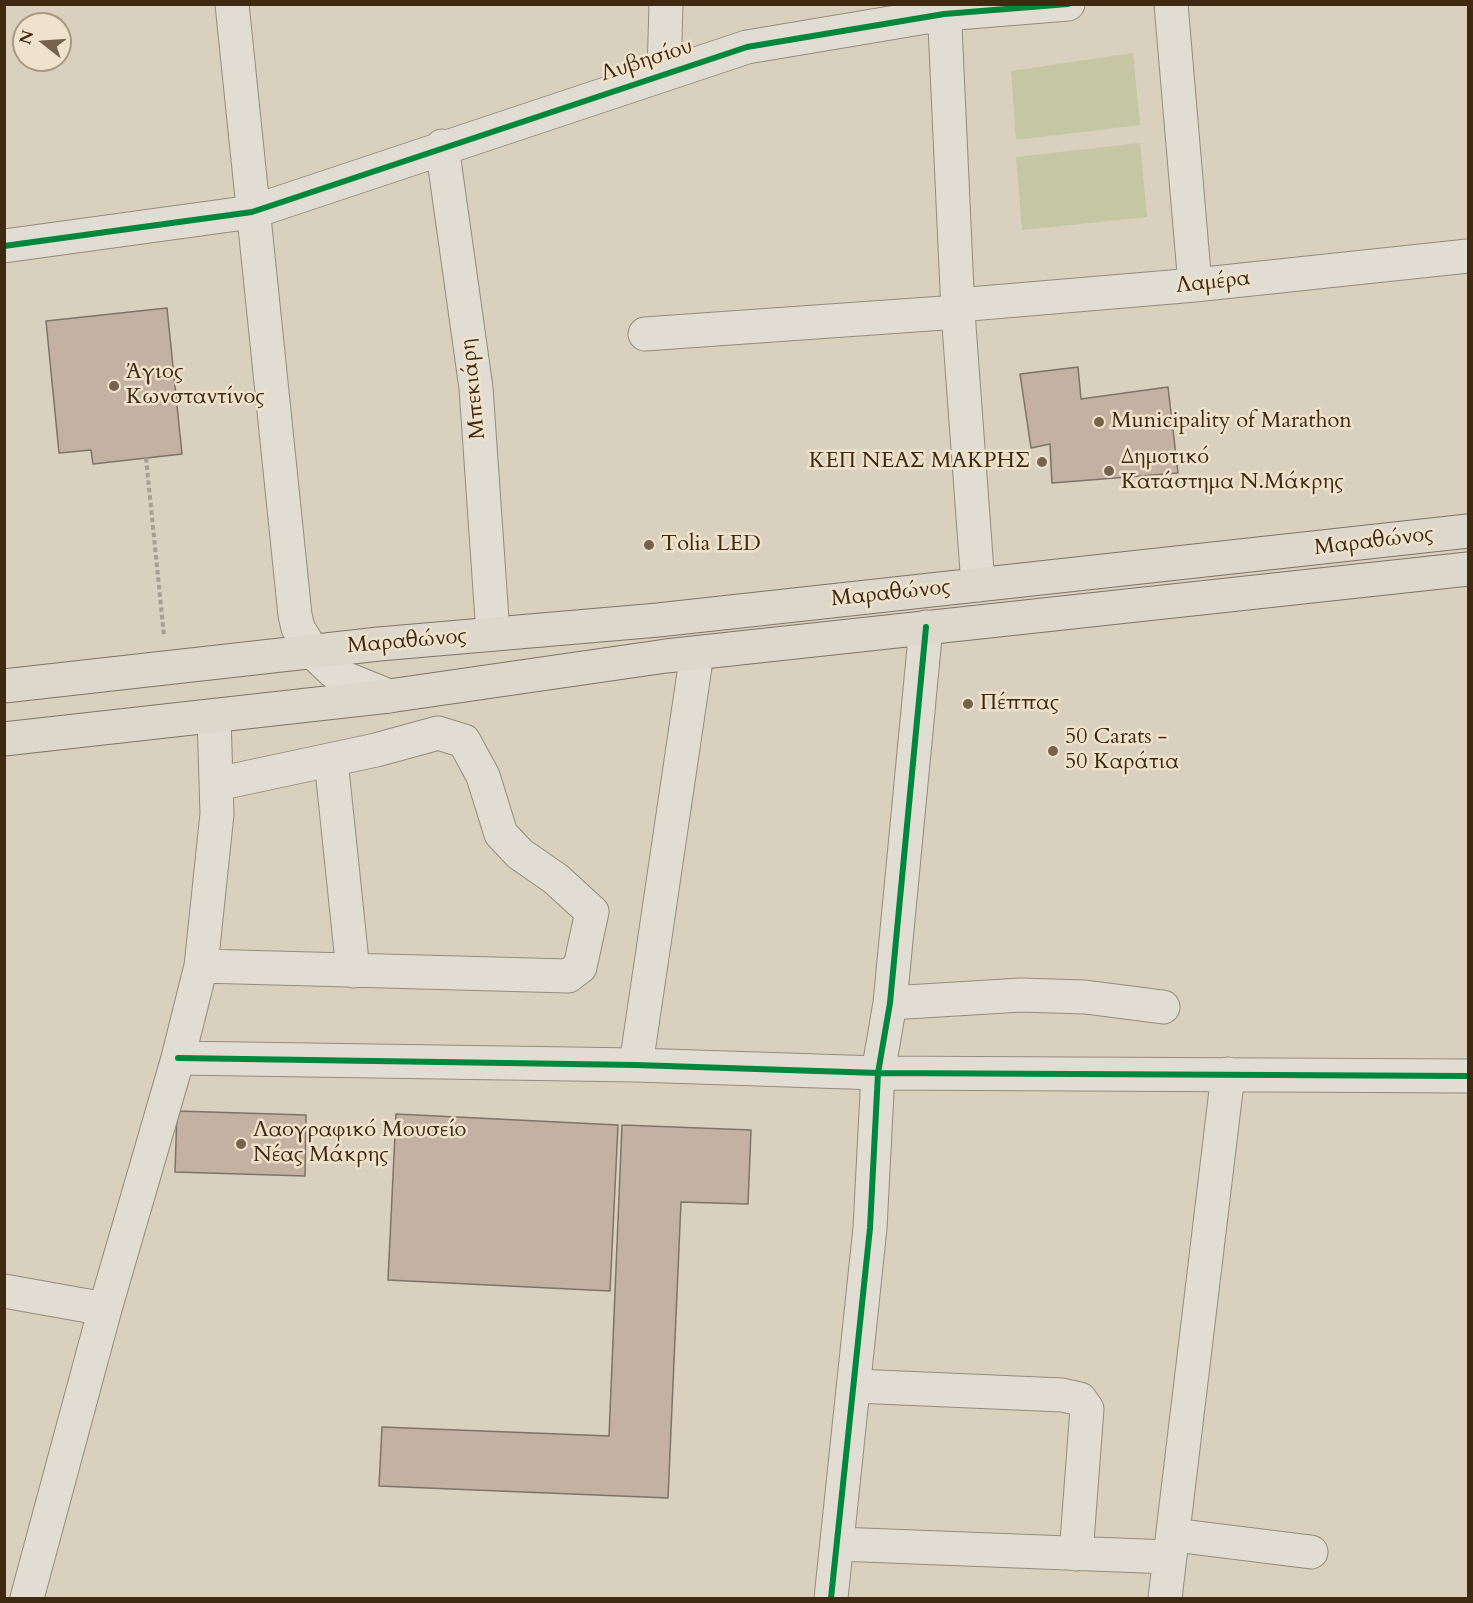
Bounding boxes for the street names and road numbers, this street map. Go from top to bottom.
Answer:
street label: Λυβησίου [598,34,696,88]
street label: Λαμέρα [1175,266,1251,300]
street label: Μπεκιάρη [456,337,492,441]
street label: Μαραθώνος [1313,522,1435,562]
street label: Μαραθώνος [830,575,952,613]
street label: Μαραθώνος [346,624,468,660]

